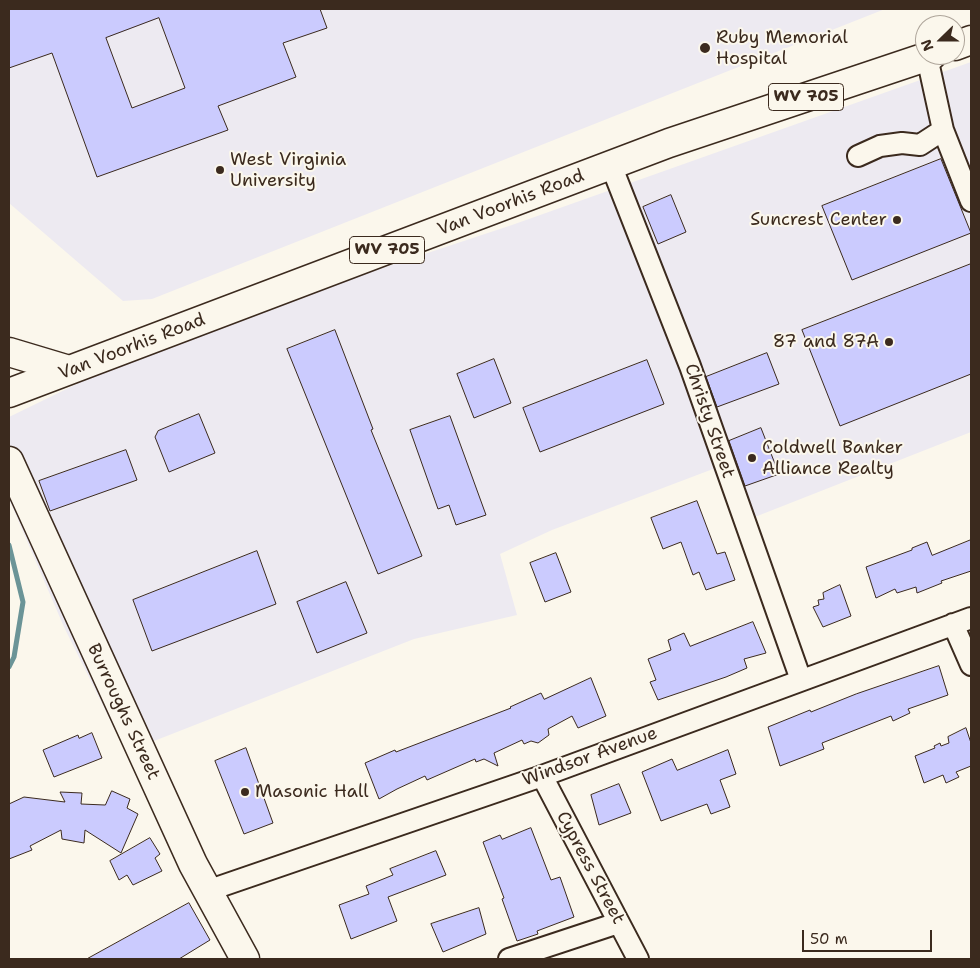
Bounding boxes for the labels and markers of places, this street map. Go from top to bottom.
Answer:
place label: Ruby Memorial Hospital [716,27,848,70]
marker: Ruby Memorial Hospital [698,41,712,55]
place label: West Virginia University [230,149,346,192]
marker: West Virginia University [214,164,226,176]
place label: Suncrest Center [750,209,887,231]
marker: Suncrest Center [891,214,903,226]
place label: 87 and 87A [773,331,879,353]
marker: 87 and 87A [883,336,895,348]
place label: Coldwell Banker Alliance Realty [762,437,903,479]
marker: Coldwell Banker Alliance Realty [746,452,758,464]
place label: Masonic Hall [255,781,369,803]
marker: Masonic Hall [239,786,251,798]

